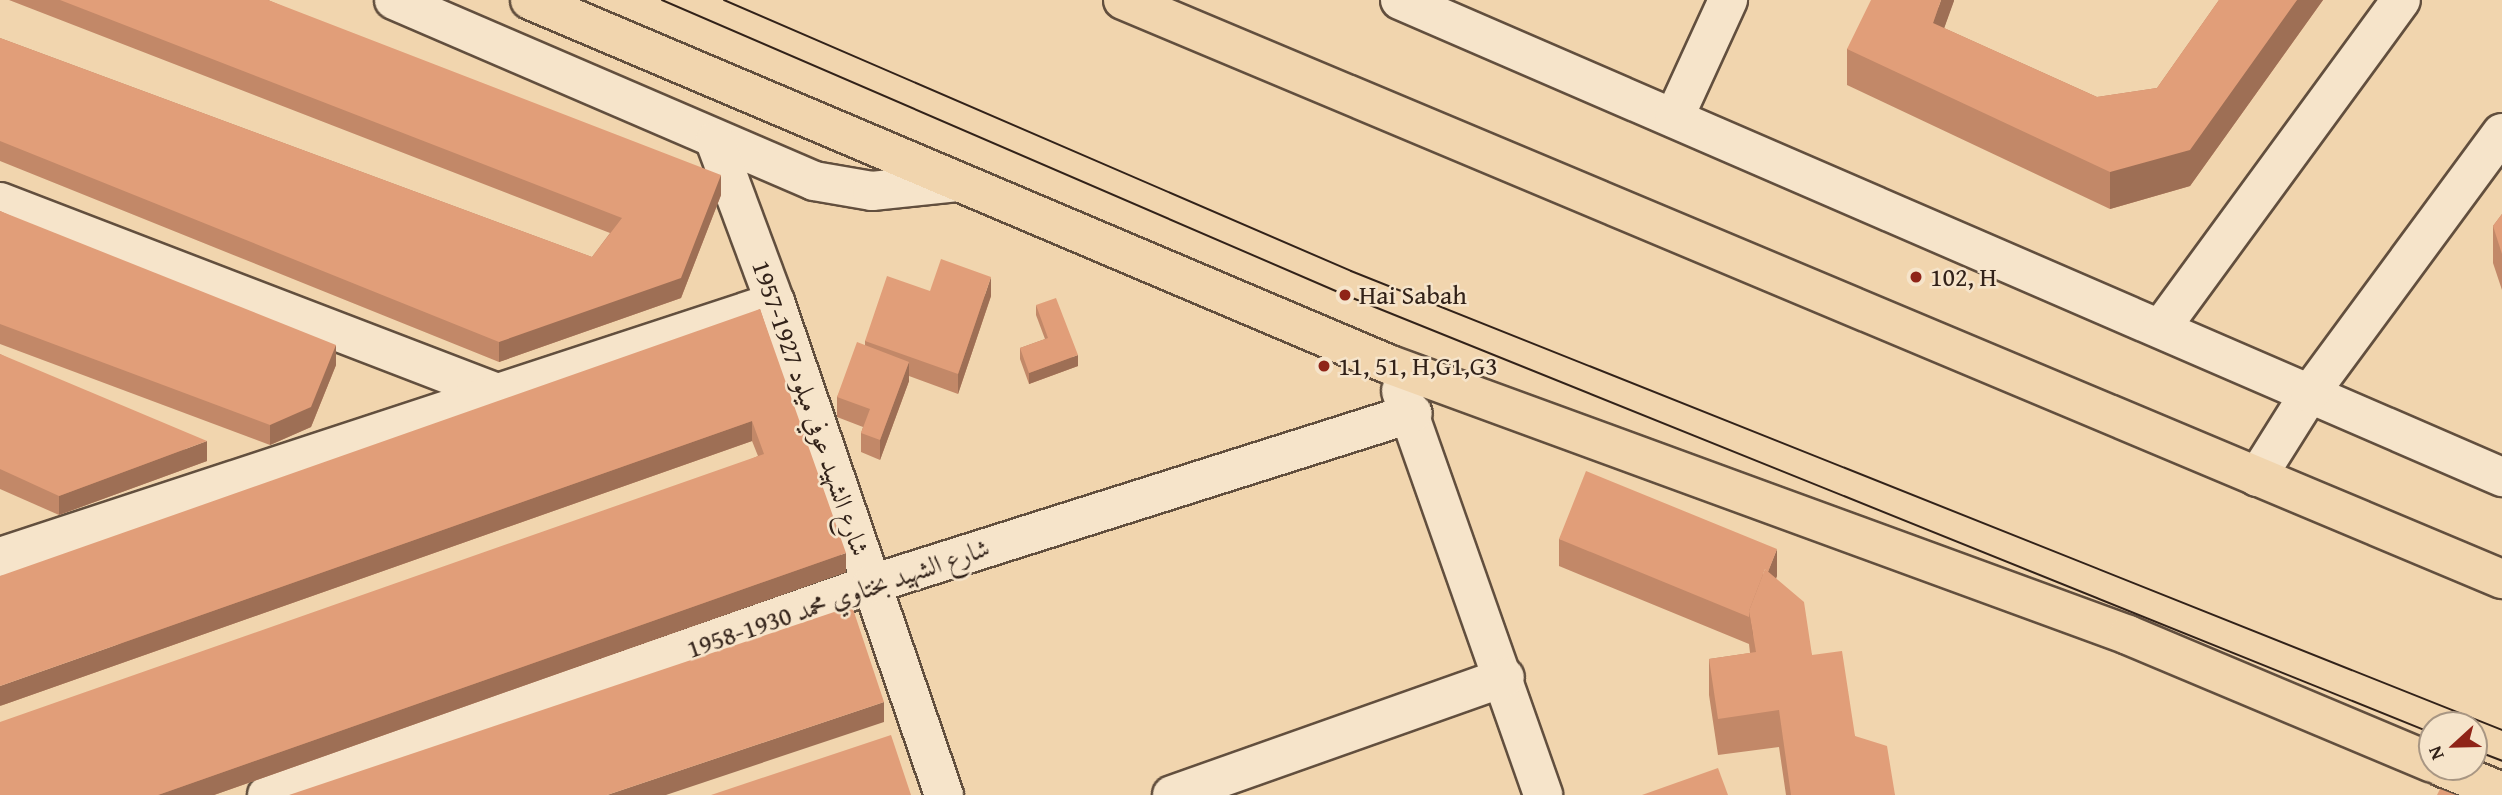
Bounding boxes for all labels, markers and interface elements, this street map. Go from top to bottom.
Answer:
street label: شارع الشهيد عوفي ميلود 1927-1957 [746,256,876,560]
place label: 102, H [1930,261,1997,293]
marker: 102, H [1908,269,1924,285]
place label: Hai Sabah [1359,279,1467,311]
marker: Hai Sabah [1337,287,1353,303]
place label: 11, 51, H,G1,G3 [1338,350,1498,382]
marker: 11, 51, H,G1,G3 [1316,358,1332,374]
street label: شارع الشهيد بختاوي محمد 1930-1958 [682,531,994,665]
north arrow [2418,711,2488,781]
text: N [2420,742,2451,764]

